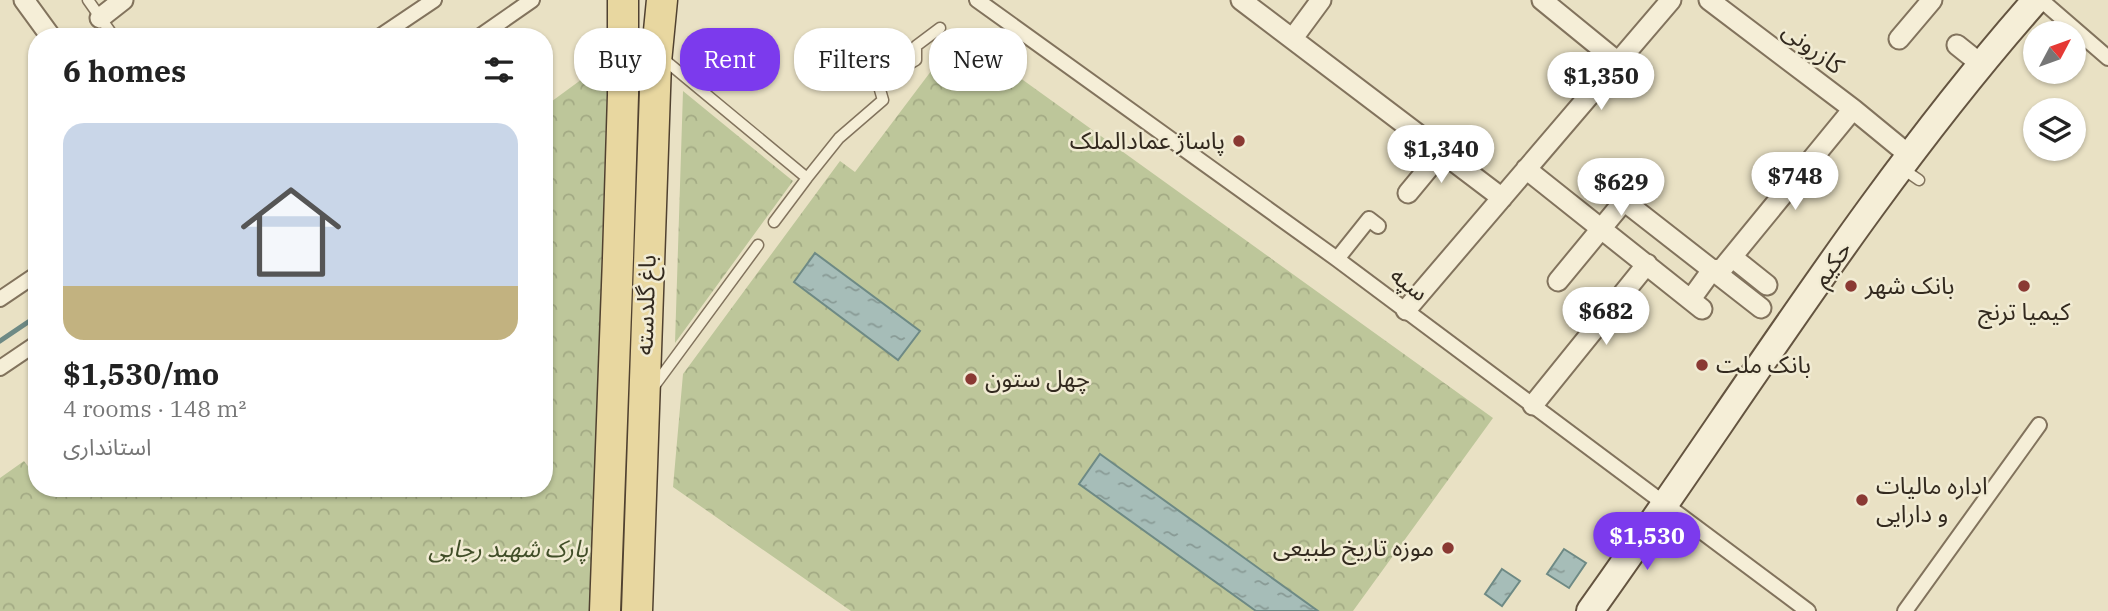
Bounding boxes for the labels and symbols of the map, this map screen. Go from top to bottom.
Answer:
street label: کازرونی [1776,14,1852,82]
north arrow [2023,21,2086,84]
pin: $1,350 [1544,52,1658,112]
place label: پاساژ عمادالملک [1070,124,1225,156]
pin: $1,340 [1384,125,1498,185]
marker: پاساژ عمادالملک [1231,133,1247,149]
pin: $748 [1754,152,1836,212]
pin: $629 [1580,158,1662,218]
street label: حکیم [1804,234,1860,294]
street label: باغ گلدسته [627,254,665,356]
street label: سپه [1384,259,1435,308]
place label: بانک شهر [1864,269,1954,301]
marker: بانک شهر [1843,278,1859,294]
marker: کیمیا ترنج [2016,278,2032,294]
pin: $682 [1565,288,1647,347]
place label: کیمیا ترنج [1978,295,2071,329]
place label: بانک ملت [1716,348,1811,380]
marker: بانک ملت [1694,357,1710,373]
place label: چهل ستون [985,362,1090,394]
marker: چهل ستون [963,371,979,387]
place label: اداره مالیات و دارایی [1876,469,1988,529]
marker: اداره مالیات و دارایی [1854,492,1870,508]
pin: $1,530 [1590,512,1704,572]
place label: موزه تاریخ طبیعی [1273,531,1434,565]
park label: پارک شهید رجایی [428,532,589,565]
marker: موزه تاریخ طبیعی [1440,540,1456,556]

